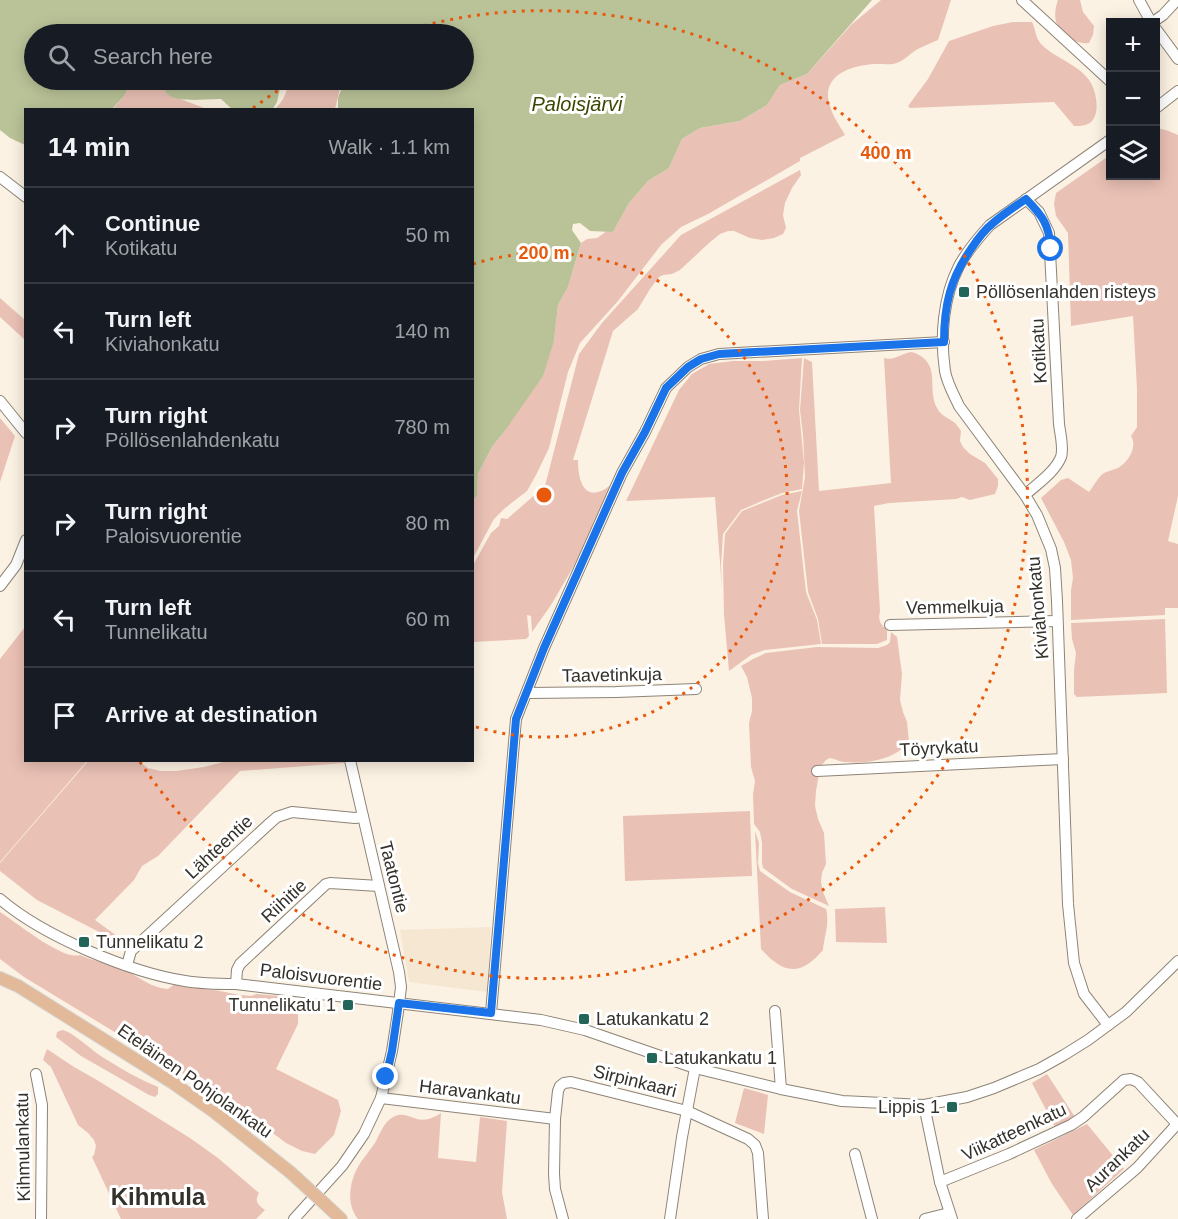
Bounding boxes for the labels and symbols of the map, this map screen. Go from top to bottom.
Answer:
water label: Paloisjärvi [531,93,623,115]
text: 400 m [860,143,912,163]
route start [1037,235,1063,261]
text: 200 m [518,243,570,263]
place label: Pöllösenlahden risteys [976,282,1156,302]
marker: Pöllösenlahden risteys [957,285,971,299]
street label: Kotikatu [1027,318,1051,384]
centre of rings [534,485,554,505]
street label: Kiviahonkatu [1024,556,1052,660]
street label: Vemmelkuja [906,596,1005,618]
street label: Taavetinkuja [562,664,663,686]
street label: Töyrykatu [899,736,979,760]
street label: Lähteentie [181,811,257,883]
street label: Taatontie [375,839,413,915]
street label: Riihitie [257,875,311,927]
place label: Tunnelikatu 2 [96,932,203,952]
marker: Tunnelikatu 2 [77,935,91,949]
street label: Paloisvuorentie [259,960,383,994]
place label: Tunnelikatu 1 [229,995,336,1015]
marker: Tunnelikatu 1 [341,998,355,1012]
place label: Latukankatu 2 [596,1009,709,1029]
marker: Latukankatu 2 [577,1012,591,1026]
street label: Eteläinen Pohjolankatu [114,1020,276,1142]
place label: Latukankatu 1 [664,1048,777,1068]
marker: Latukankatu 1 [645,1051,659,1065]
street label: Sirpinkaari [591,1061,679,1101]
route end [372,1063,398,1089]
street label: Haravankatu [418,1076,522,1108]
street label: Kihmulankatu [12,1092,34,1202]
place label: Lippis 1 [878,1097,940,1117]
street label: Viikatteenkatu [959,1099,1069,1165]
marker: Lippis 1 [945,1100,959,1114]
street label: Aurankatu [1081,1124,1153,1196]
district label: Kihmula [111,1183,206,1210]

